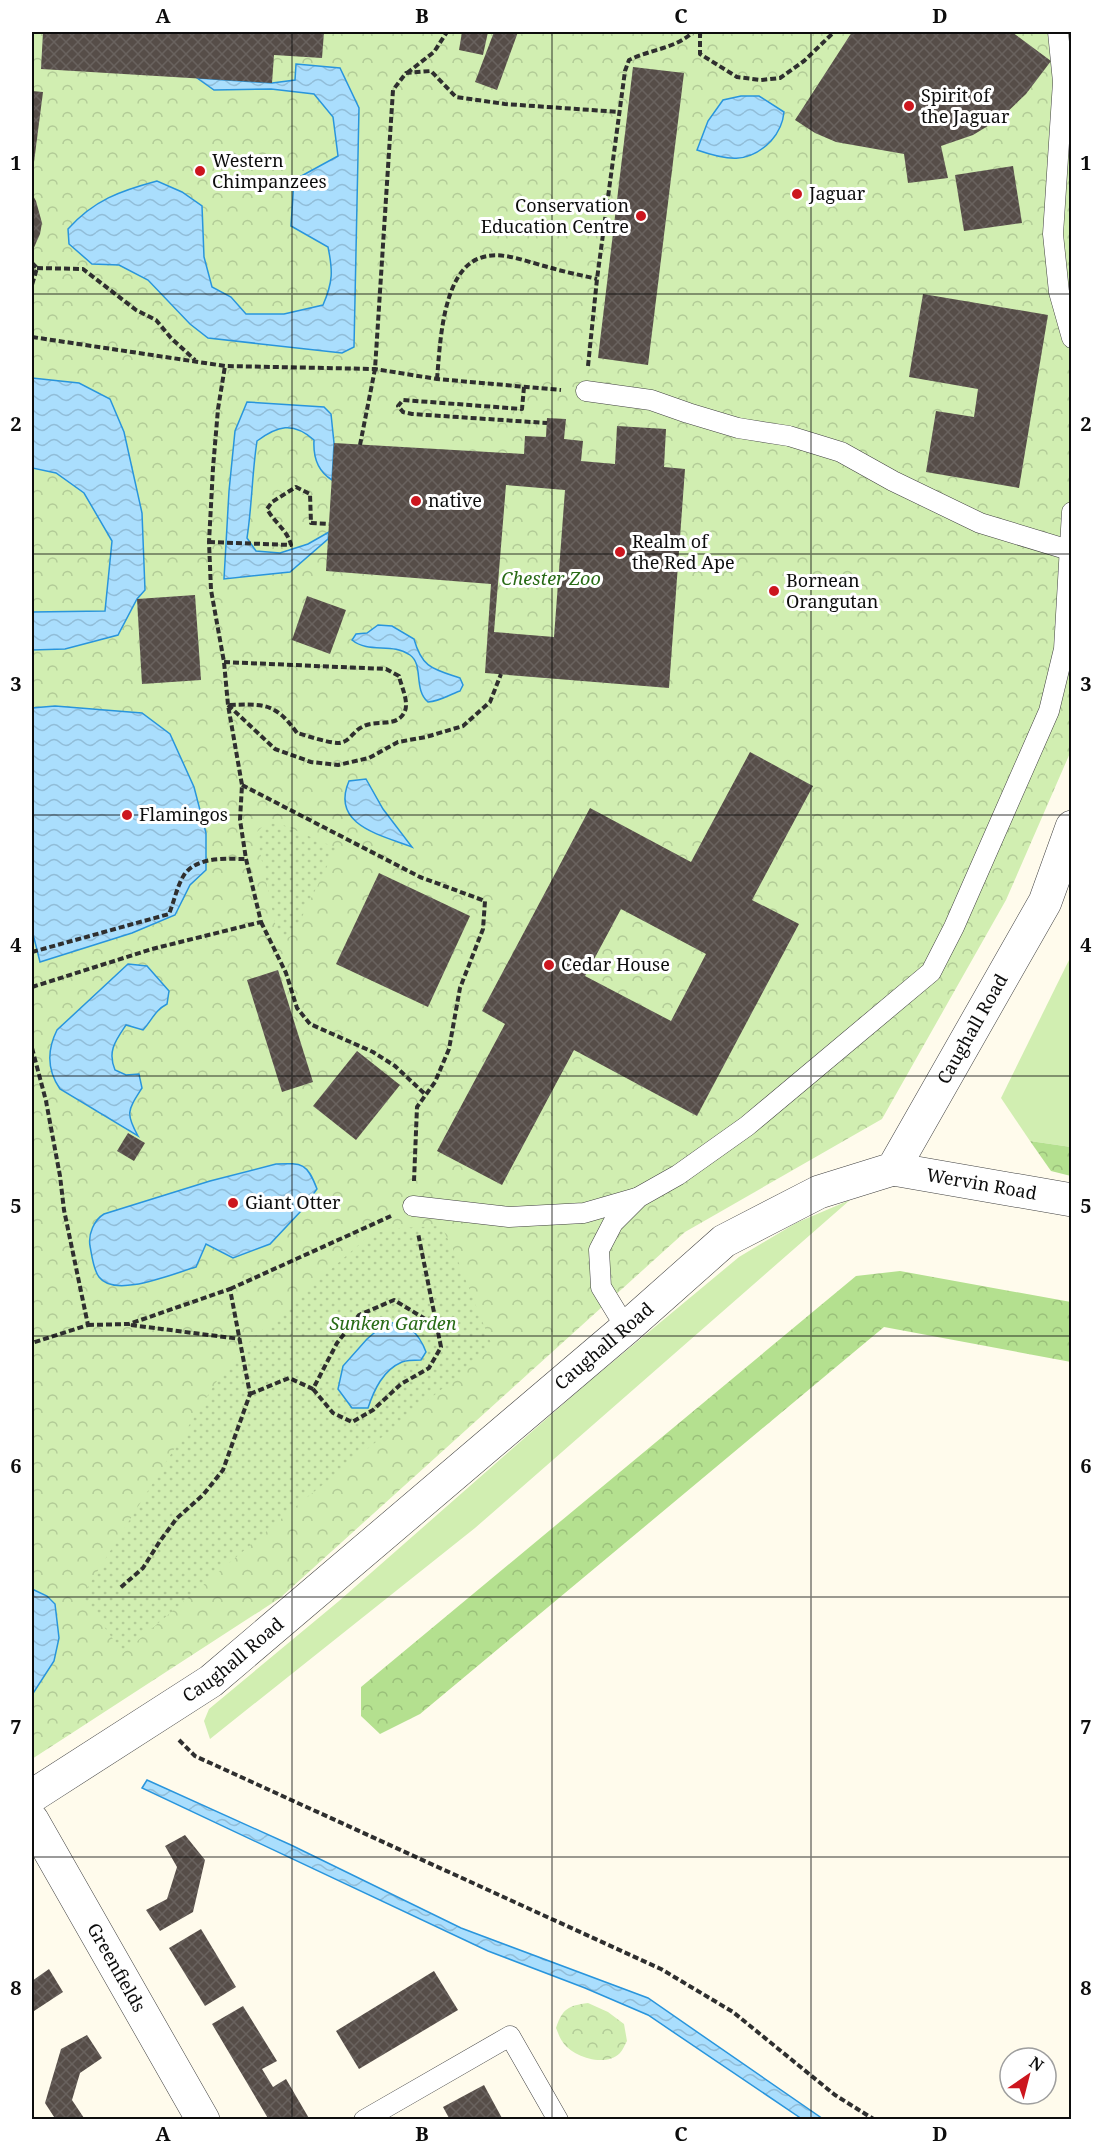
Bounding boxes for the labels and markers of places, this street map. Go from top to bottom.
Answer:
place label: Spirit of the Jaguar [921,83,1010,128]
marker: Spirit of the Jaguar [902,99,916,113]
place label: Western Chimpanzees [212,148,327,193]
marker: Western Chimpanzees [193,164,207,178]
place label: Jaguar [808,181,866,205]
marker: Jaguar [790,187,804,201]
place label: Conservation Education Centre [481,193,629,238]
marker: Conservation Education Centre [634,209,648,223]
place label: native [428,488,482,512]
marker: native [409,494,423,508]
place label: Realm of the Red Ape [632,529,735,574]
marker: Realm of the Red Ape [613,545,627,559]
place label: Bornean Orangutan [786,568,879,613]
marker: Bornean Orangutan [767,584,781,598]
place label: Flamingos [139,802,228,826]
marker: Flamingos [120,808,134,822]
place label: Cedar House [561,952,670,976]
marker: Cedar House [542,958,556,972]
place label: Giant Otter [245,1190,341,1214]
marker: Giant Otter [226,1196,240,1210]

